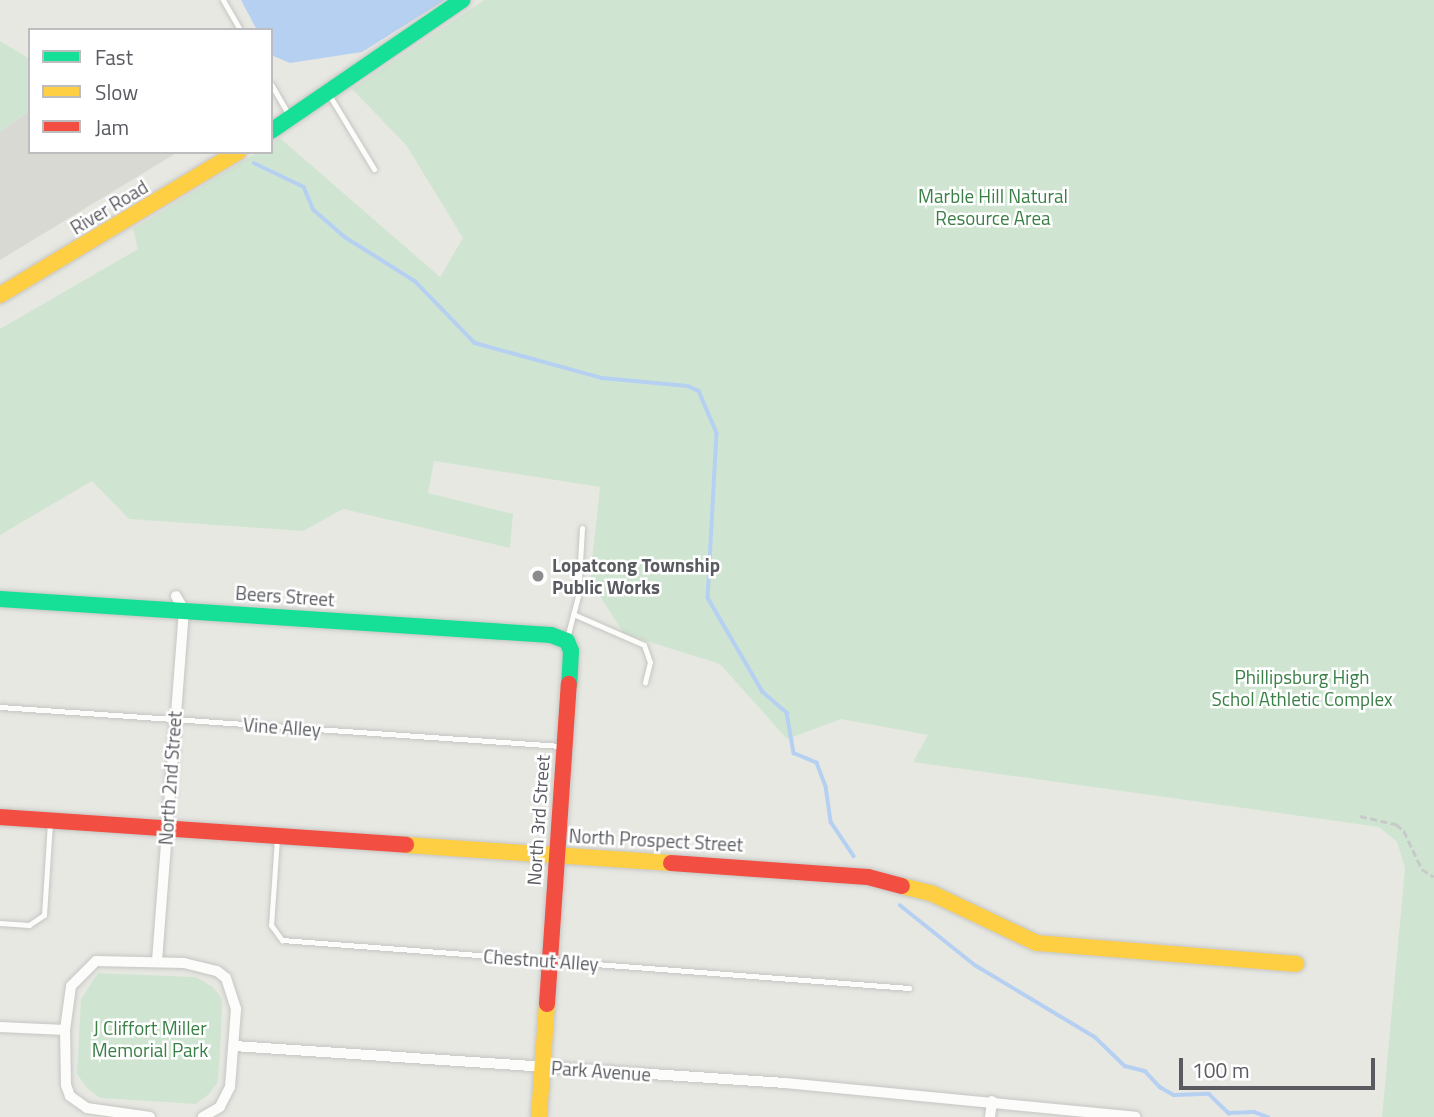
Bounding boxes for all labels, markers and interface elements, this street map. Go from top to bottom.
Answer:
legend [28,28,273,154]
text: Fast [95,41,133,73]
text: Slow [95,76,138,108]
text: Jam [95,111,129,143]
street label: River Road [66,175,152,239]
park label: Marble Hill Natural Resource Area [918,185,1068,229]
place label: Lopatcong Township Public Works [552,554,720,598]
marker: Lopatcong Township Public Works [530,568,546,584]
street label: Beers Street [235,581,335,611]
park label: Phillipsburg High Schol Athletic Complex [1211,666,1393,710]
street label: North 2nd Street [154,710,186,846]
street label: Vine Alley [242,713,322,741]
street label: North 3rd Street [522,754,554,886]
street label: North Prospect Street [568,824,744,856]
street label: Chestnut Alley [483,945,599,975]
park label: J Cliffort Miller Memorial Park [92,1017,208,1061]
scale bar [1182,1044,1378,1088]
text: 100 m [1192,1054,1249,1086]
street label: Park Avenue [550,1056,652,1086]

